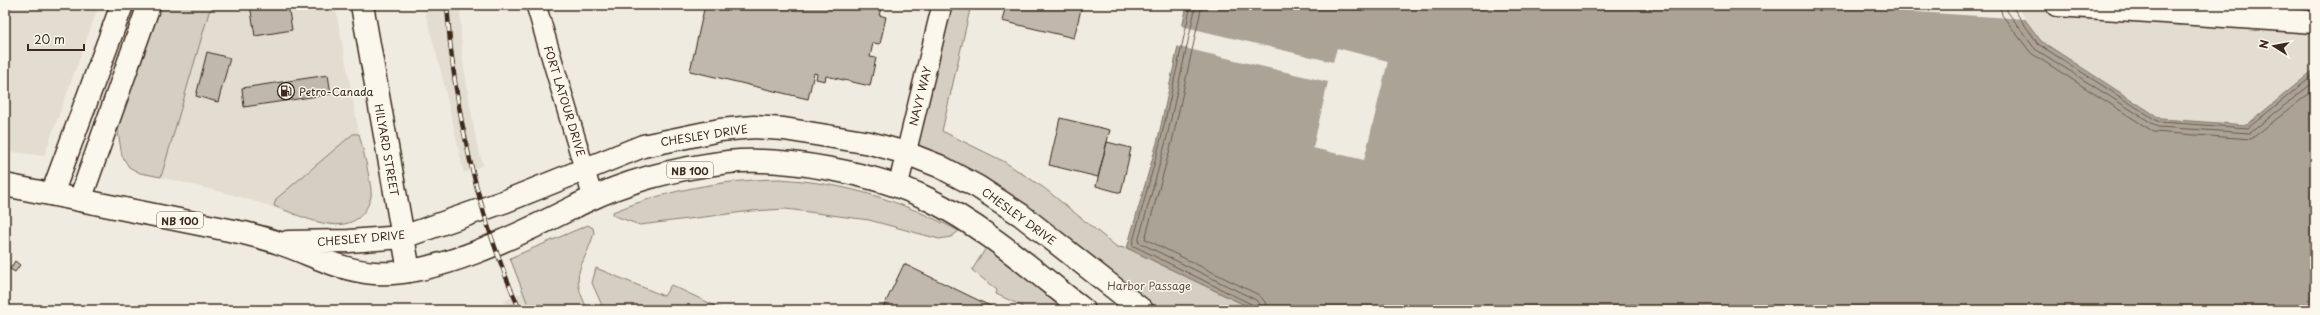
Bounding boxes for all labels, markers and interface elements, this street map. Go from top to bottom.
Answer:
scale bar [28,26,84,52]
north arrow [2254,26,2294,66]
text: 20 m [34,30,65,48]
text: N [2255,38,2273,50]
street label: FORT LATOUR DRIVE [540,43,590,159]
street label: NAVY WAY [904,64,936,128]
fuel station icon: Petro-Canada [276,81,296,101]
place label: Petro-Canada [299,83,374,100]
street label: HILYARD STREET [371,102,404,198]
street label: CHESLEY DRIVE [659,120,749,150]
road number: NB 100 [667,162,713,178]
street label: CHESLEY DRIVE [978,183,1060,249]
road number: NB 100 [157,212,203,228]
street label: CHESLEY DRIVE [316,226,406,250]
park label: Harbor Passage [1107,277,1191,294]

